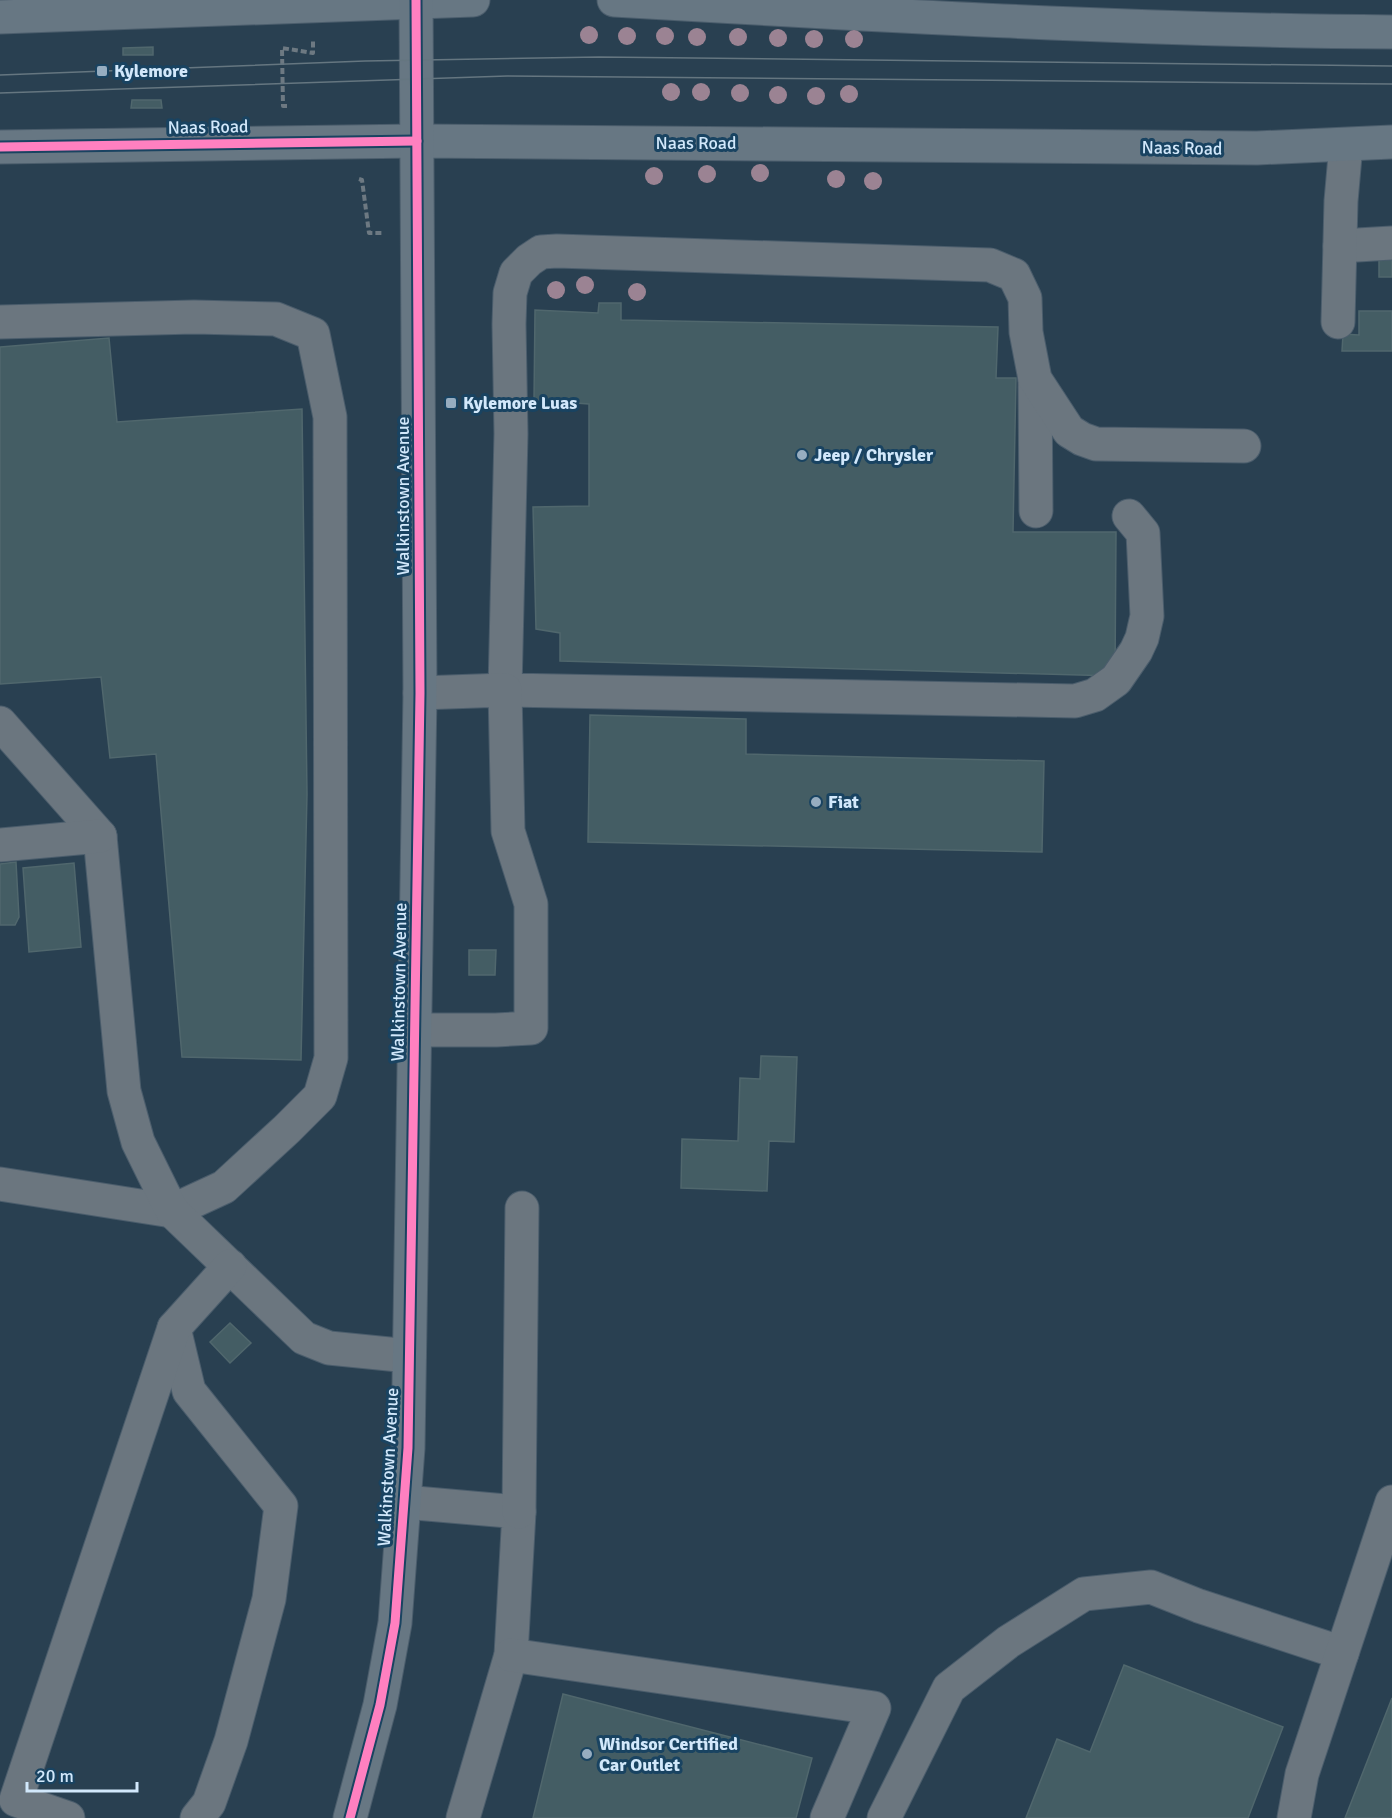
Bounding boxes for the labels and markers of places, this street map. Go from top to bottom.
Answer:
place label: Kylemore [114,60,188,82]
marker: Kylemore [95,64,109,78]
place label: Kylemore Luas [463,392,577,414]
marker: Kylemore Luas [444,396,458,410]
place label: Jeep / Chrysler [814,444,934,466]
marker: Jeep / Chrysler [795,448,809,462]
place label: Fiat [828,791,859,813]
marker: Fiat [809,795,823,809]
place label: Windsor Certified Car Outlet [599,1733,738,1776]
marker: Windsor Certified Car Outlet [580,1747,594,1761]

